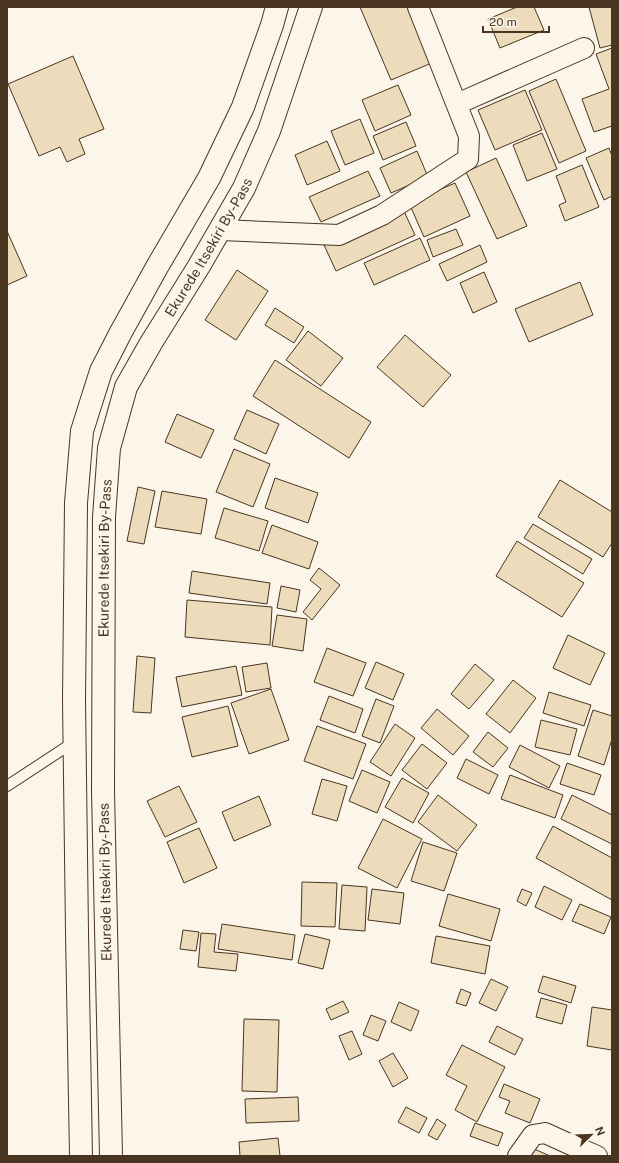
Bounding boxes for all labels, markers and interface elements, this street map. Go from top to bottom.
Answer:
scale bar [483,8,549,34]
text: 20 m [489,15,517,29]
street label: Ekurede Itsekiri By-Pass [162,176,255,319]
street label: Ekurede Itsekiri By-Pass [96,479,115,637]
street label: Ekurede Itsekiri By-Pass [96,803,114,961]
north arrow [571,1115,611,1155]
text: N [593,1125,607,1137]

